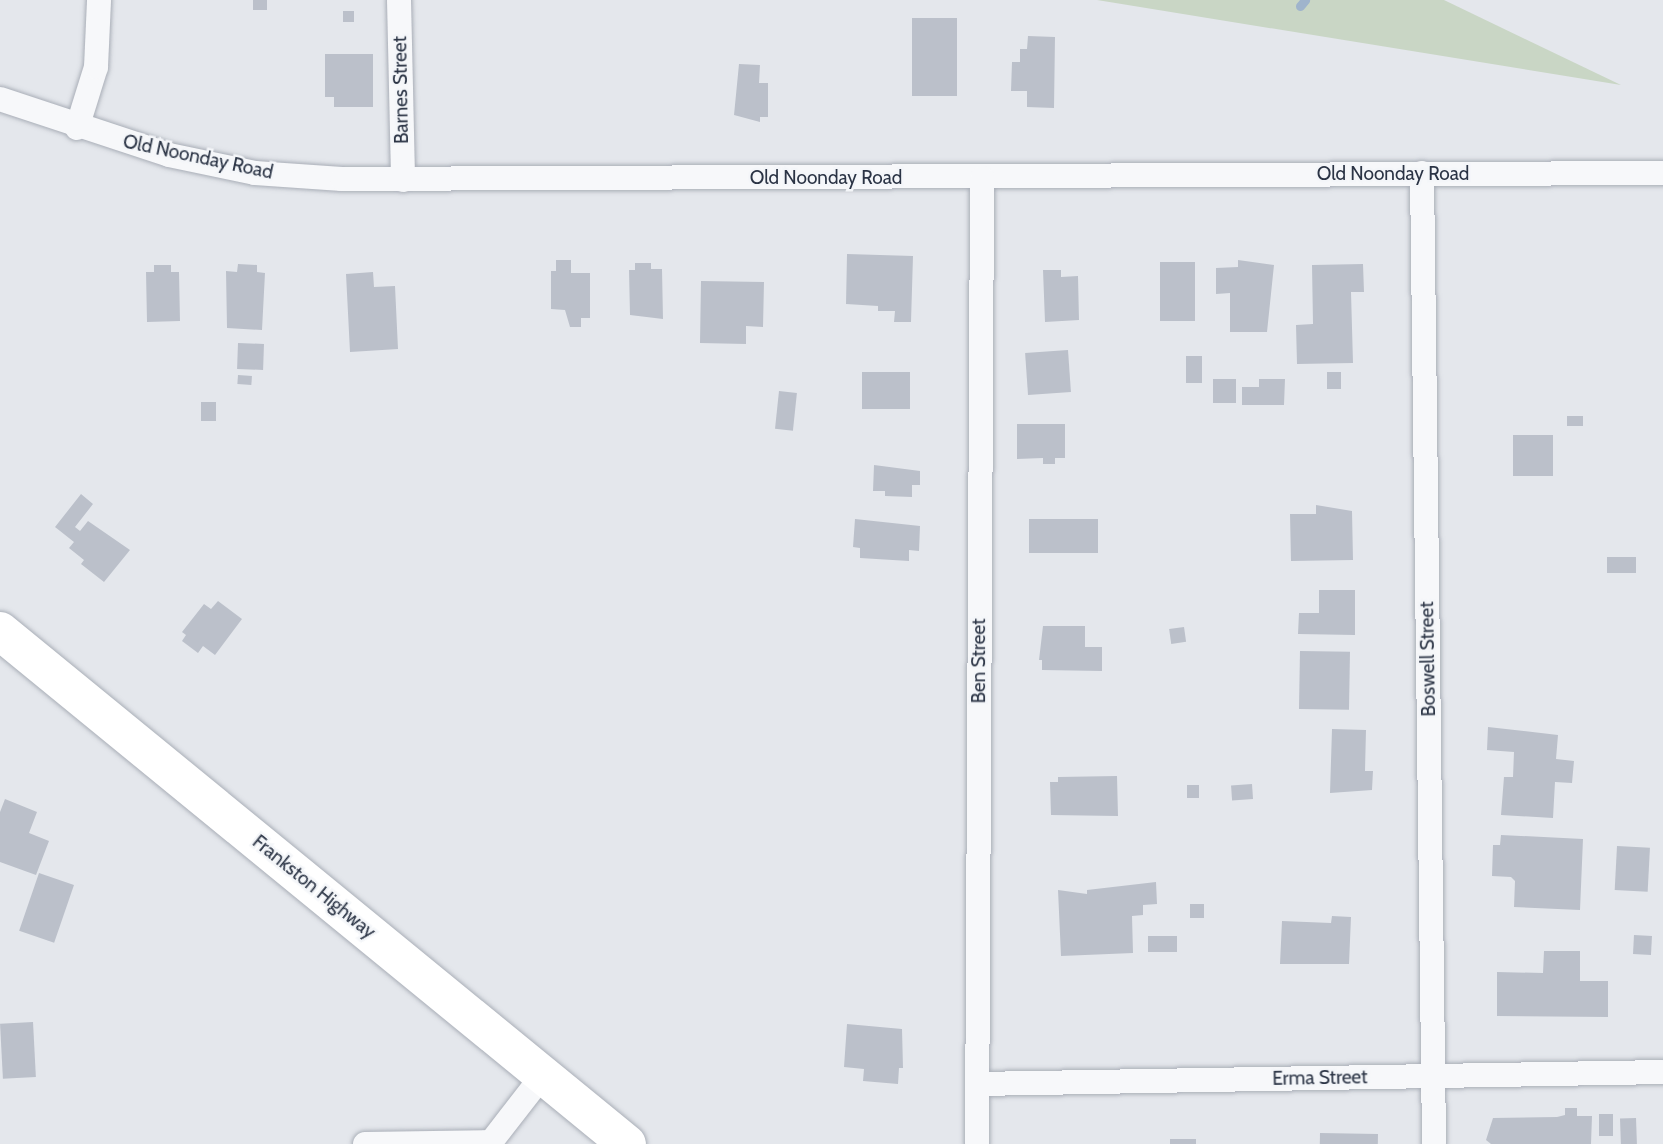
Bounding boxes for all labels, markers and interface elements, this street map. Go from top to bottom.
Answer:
street label: Barnes Street [389,36,413,144]
street label: Old Noonday Road [121,130,275,184]
street label: Old Noonday Road [1317,163,1469,185]
street label: Old Noonday Road [750,167,902,189]
street label: Boswell Street [1416,601,1440,717]
street label: Ben Street [968,619,990,703]
street label: Frankston Highway [248,830,380,944]
street label: Erma Street [1272,1066,1368,1090]

